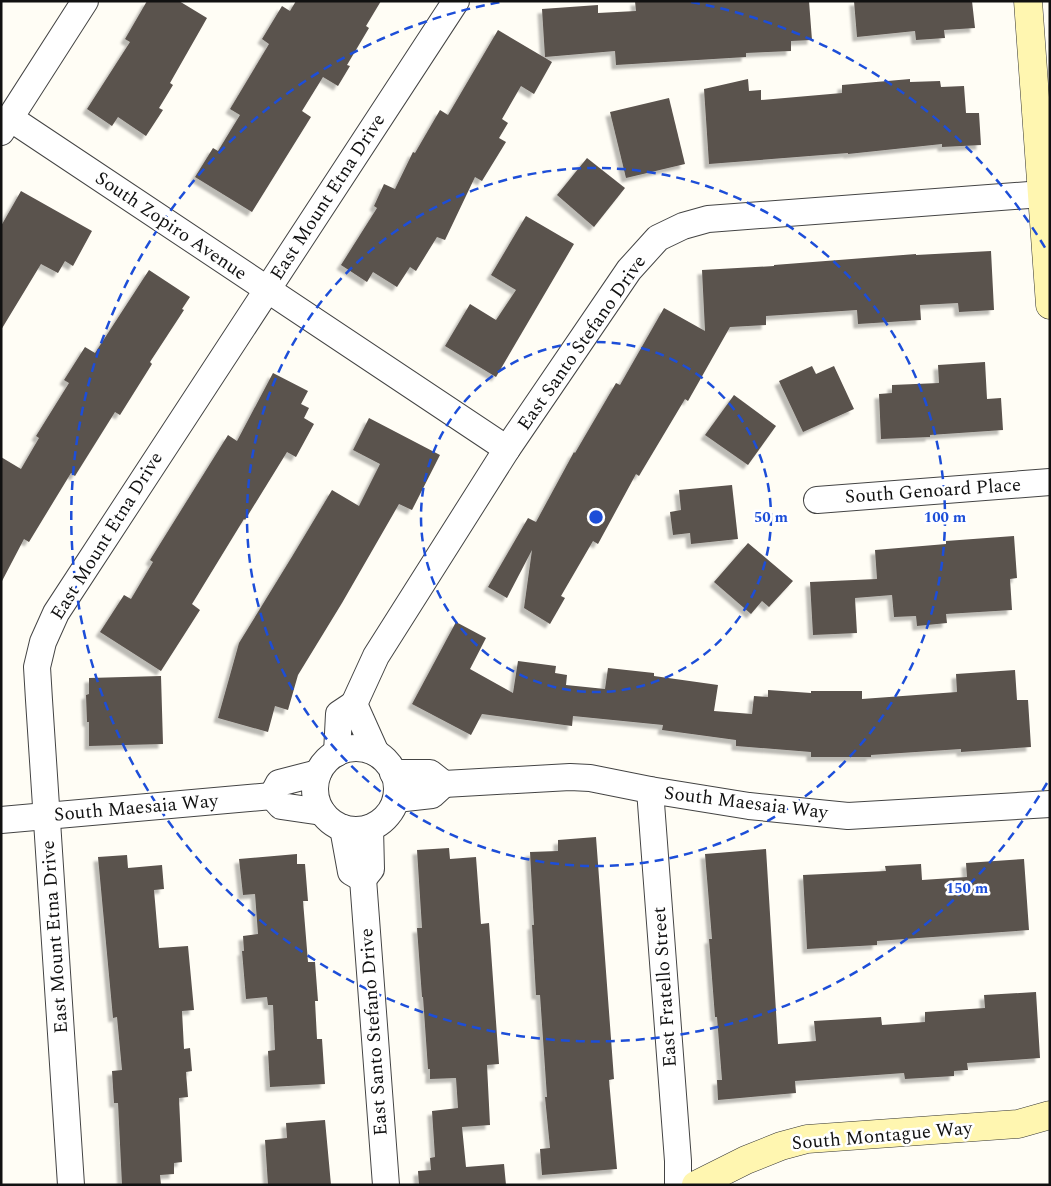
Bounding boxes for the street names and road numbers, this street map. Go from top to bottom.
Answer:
street label: East Mount Etna Drive [263,108,393,286]
street label: South Zopiro Avenue [89,164,253,288]
street label: East Santo Stefano Drive [510,249,654,437]
street label: East Mount Etna Drive [43,446,171,626]
street label: South Genoard Place [844,470,1022,512]
street label: South Maesaia Way [662,779,830,828]
street label: South Maesaia Way [53,786,220,830]
street label: East Mount Etna Drive [34,839,76,1035]
street label: East Fratello Street [645,905,685,1068]
street label: East Santo Stefano Drive [352,927,396,1137]
street label: South Montague Way [791,1114,974,1158]

